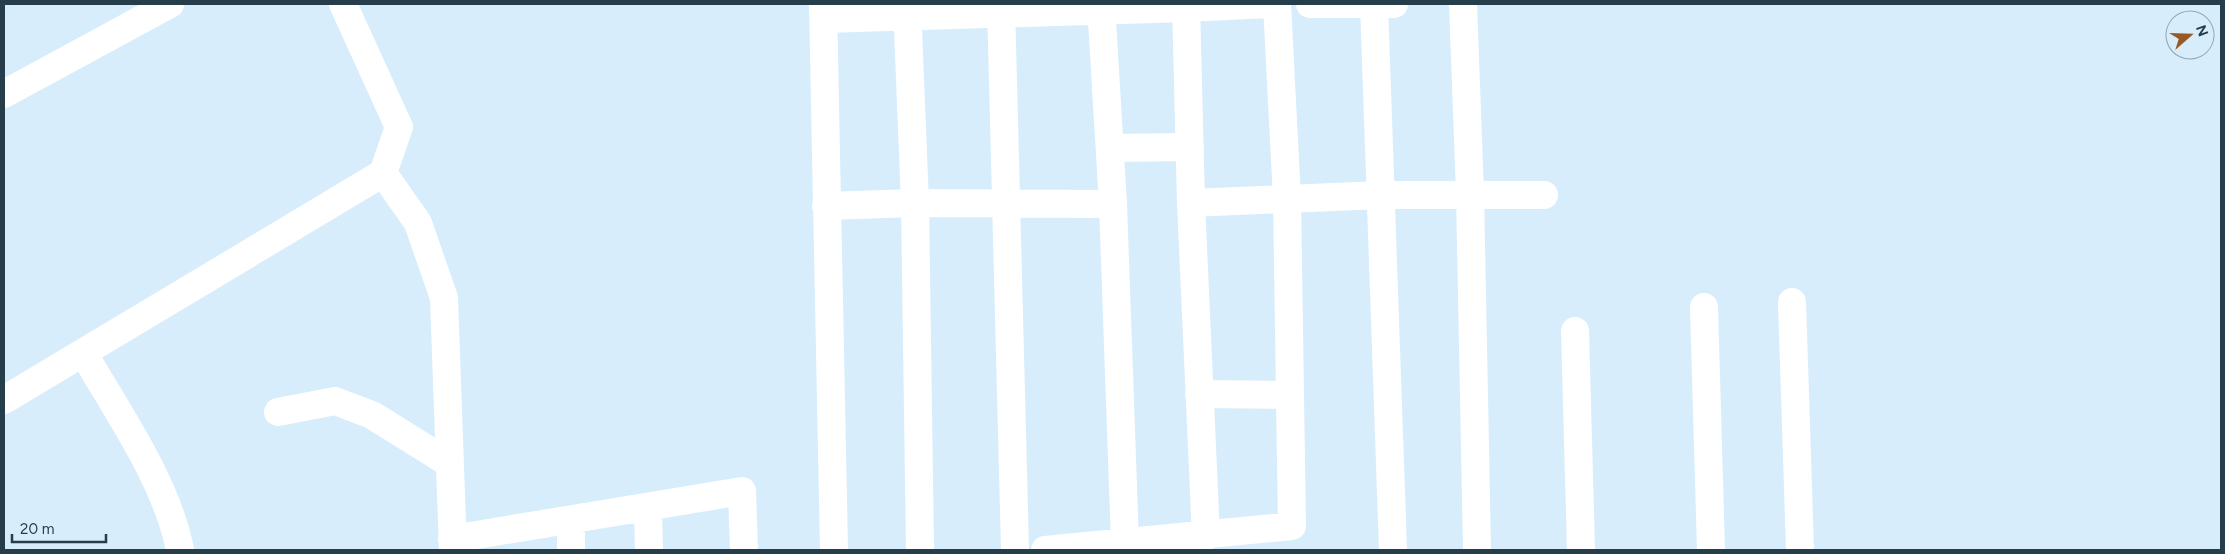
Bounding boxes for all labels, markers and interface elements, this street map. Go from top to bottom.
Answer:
north arrow [2165,10,2215,60]
text: N [2192,23,2212,39]
scale bar [12,512,106,544]
text: 20 m [20,520,54,538]

